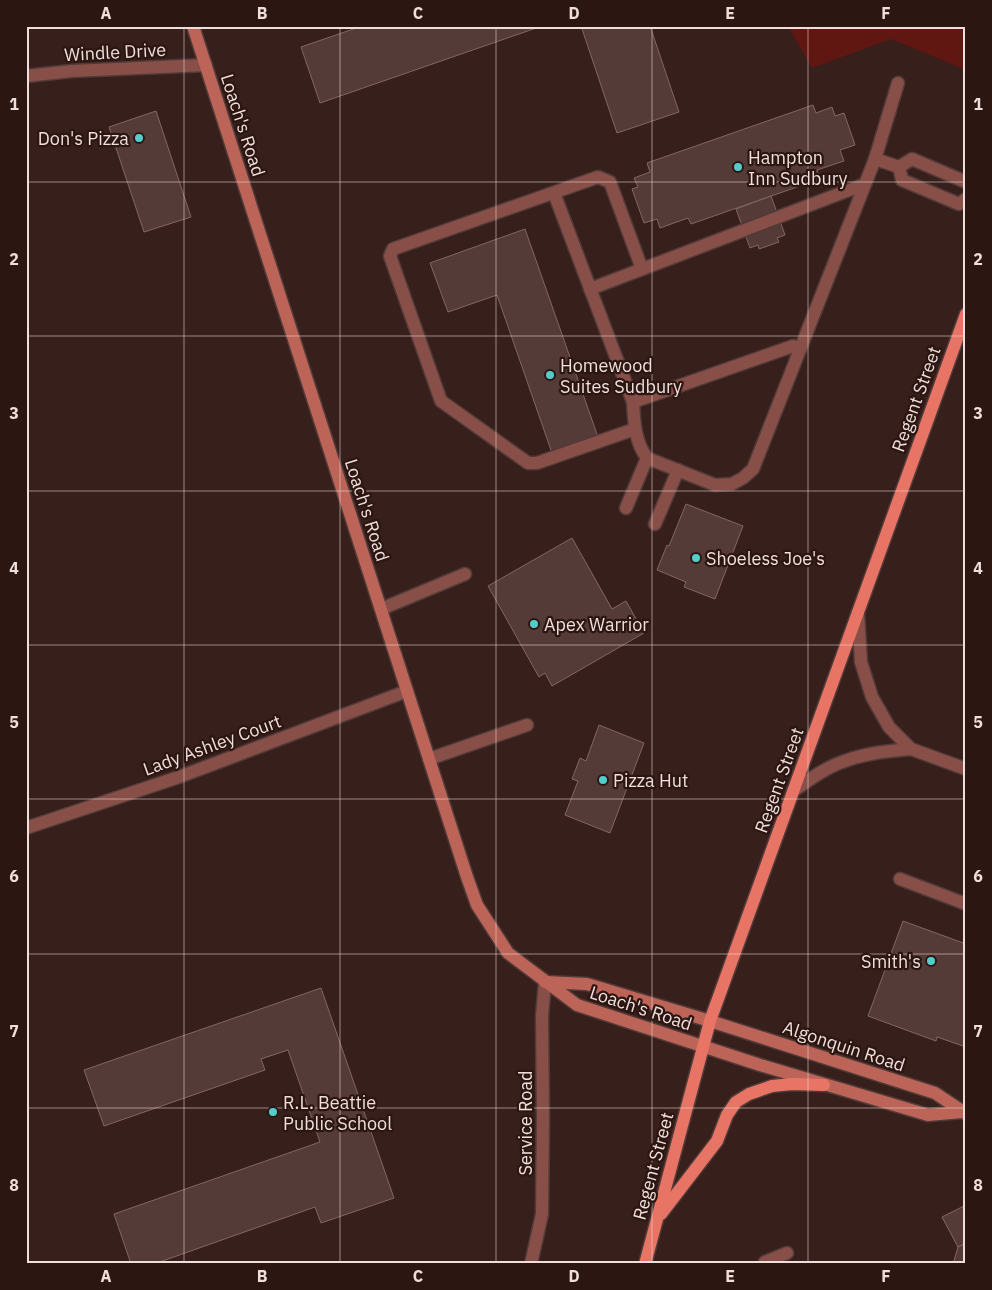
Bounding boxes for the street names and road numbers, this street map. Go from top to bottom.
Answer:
street label: Windle Drive [63,38,167,66]
street label: Loach's Road [216,71,270,179]
street label: Regent Street [886,343,946,455]
street label: Loach's Road [340,456,394,564]
street label: Lady Ashley Court [140,709,284,781]
street label: Regent Street [749,724,809,836]
street label: Loach's Road [587,981,695,1035]
street label: Algonquin Road [780,1015,908,1077]
street label: Service Road [514,1071,537,1175]
street label: Regent Street [628,1110,678,1222]

